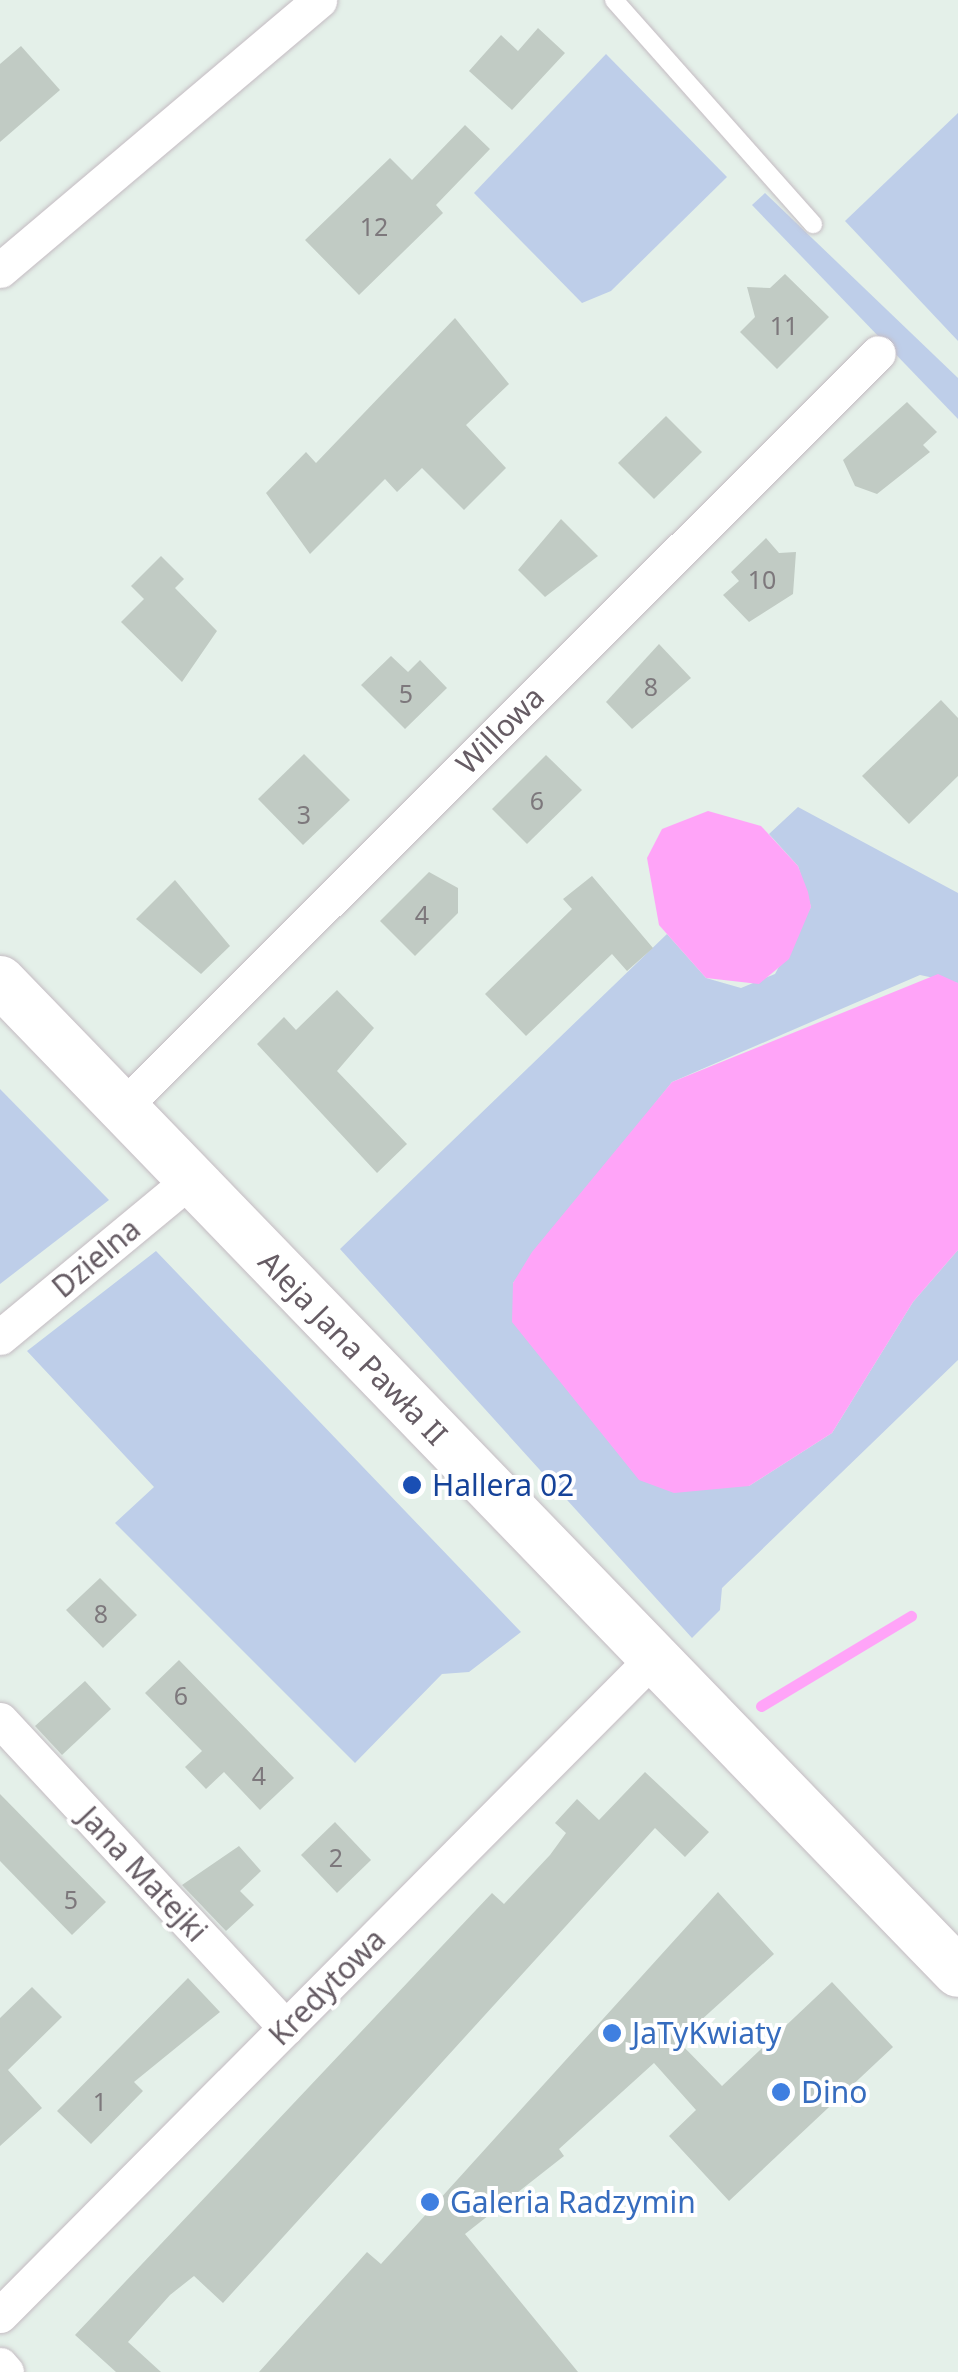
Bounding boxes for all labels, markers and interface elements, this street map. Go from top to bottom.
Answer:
house number: 12 [360,211,388,241]
house number: 11 [770,310,798,340]
house number: 10 [748,564,776,594]
house number: 8 [644,671,658,701]
house number: 5 [399,678,413,708]
street label: Willowa [449,679,551,781]
house number: 6 [530,785,544,815]
house number: 3 [297,799,311,829]
house number: 4 [415,899,429,929]
street label: Dzielna [45,1211,147,1305]
street label: Aleja Jana Pawła II [251,1244,455,1452]
place label: Hallera 02 [432,1467,574,1503]
marker: Hallera 02 [401,1474,423,1496]
house number: 8 [94,1598,108,1628]
house number: 6 [174,1680,188,1710]
house number: 4 [252,1760,266,1790]
street label: Jana Matejki [71,1799,215,1949]
house number: 2 [329,1842,343,1872]
house number: 5 [64,1884,78,1914]
street label: Kredytowa [261,1921,393,2053]
place label: JaTyKwiaty [632,2015,781,2051]
marker: JaTyKwiaty [601,2022,623,2044]
place label: Dino [801,2074,867,2110]
marker: Dino [770,2081,792,2103]
house number: 1 [93,2086,107,2116]
place label: Galeria Radzymin [450,2184,696,2220]
marker: Galeria Radzymin [419,2191,441,2213]

